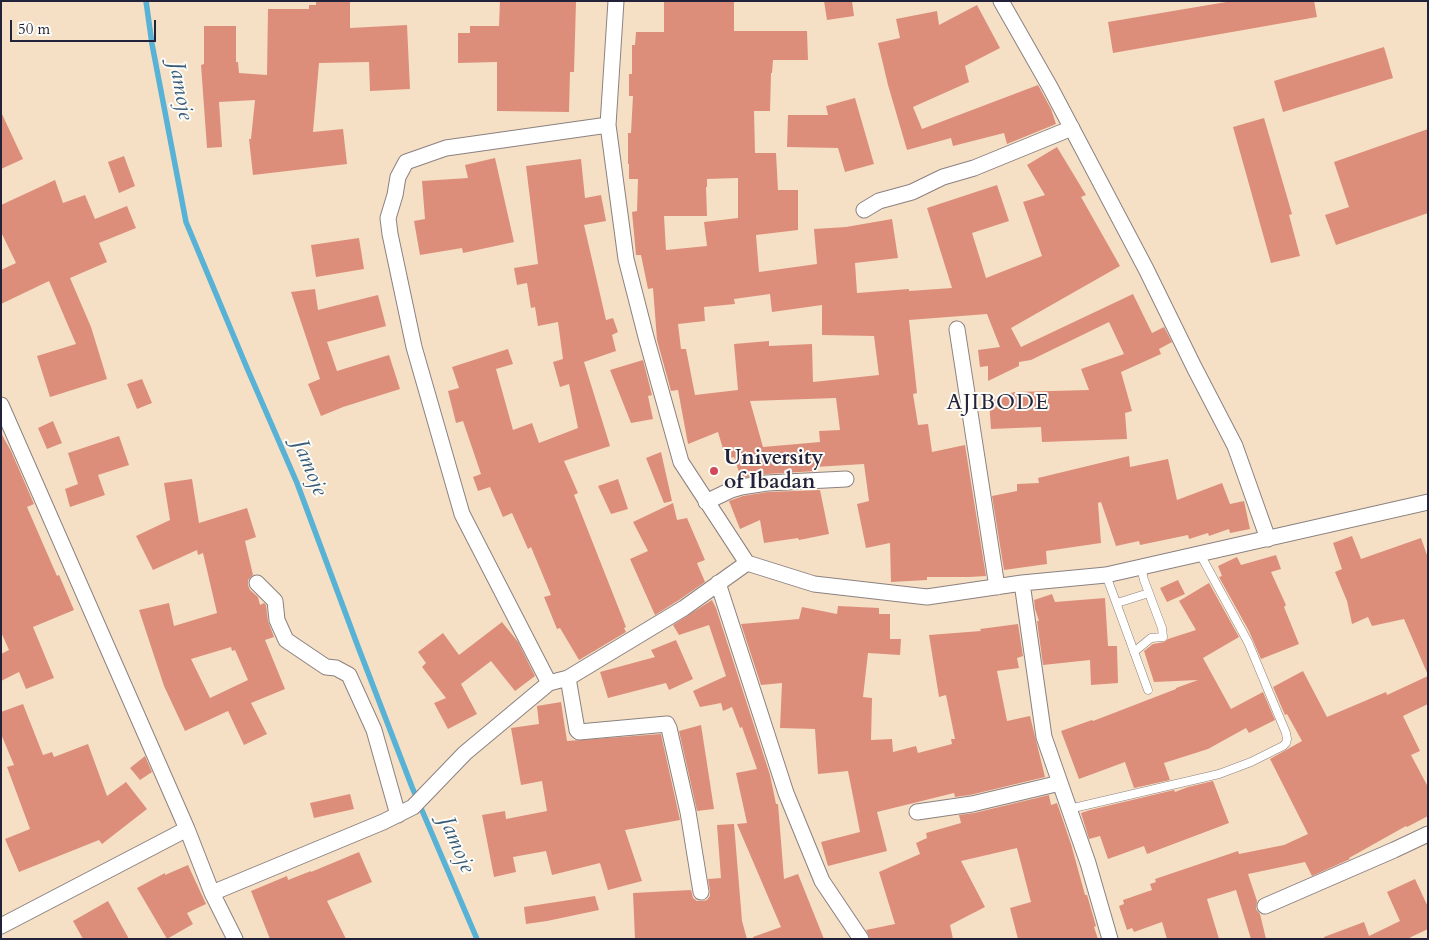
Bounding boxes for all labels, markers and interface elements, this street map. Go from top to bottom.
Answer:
scale bar [12,10,159,42]
text: 50 m [18,19,50,39]
water label: Jamoje [162,60,198,122]
district label: AJIBODE [946,391,1050,417]
water label: Jamoje [286,436,332,500]
place label: University of Ibadan [724,446,823,496]
marker: University of Ibadan [708,465,720,477]
water label: Jamoje [432,813,480,877]

